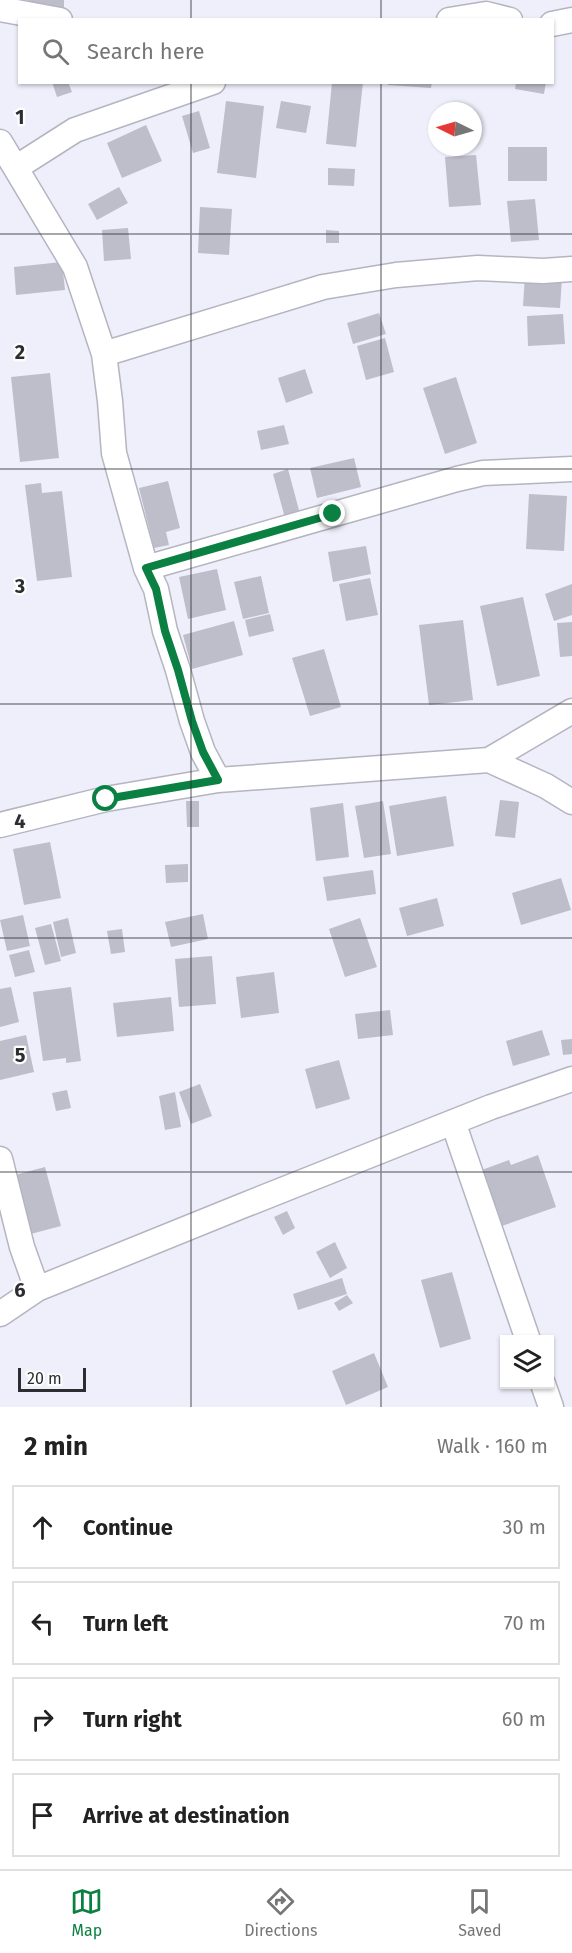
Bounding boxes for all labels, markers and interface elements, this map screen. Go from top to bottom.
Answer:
search box [18,18,554,84]
icon: search [39,35,72,68]
text: Search here [87,38,205,65]
north arrow [428,102,482,156]
text: 1 [15,105,25,129]
text: 2 [15,340,25,364]
route end [319,500,345,526]
text: 3 [14,574,25,598]
route start [92,785,118,811]
text: 4 [14,809,26,833]
text: 5 [15,1043,26,1067]
text: 6 [14,1278,26,1302]
map controls [500,1335,554,1389]
button: layers [500,1335,554,1389]
scale bar [18,1365,86,1392]
text: 20 m [27,1369,62,1388]
text: 2 min [24,1431,88,1462]
text: Walk · 160 m [437,1434,548,1458]
icon: ahead [26,1511,59,1544]
text: Continue [83,1514,173,1541]
text: 30 m [502,1515,546,1539]
icon: left [26,1607,59,1640]
text: Turn left [83,1610,168,1637]
text: 70 m [504,1611,546,1635]
icon: right [26,1703,59,1736]
text: Turn right [83,1706,182,1733]
text: 60 m [502,1707,546,1731]
icon: arrive [26,1799,59,1832]
text: Arrive at destination [83,1802,290,1829]
tab: Map [70,1885,103,1940]
tab: Directions [244,1885,318,1940]
tab: Saved [458,1885,502,1940]

